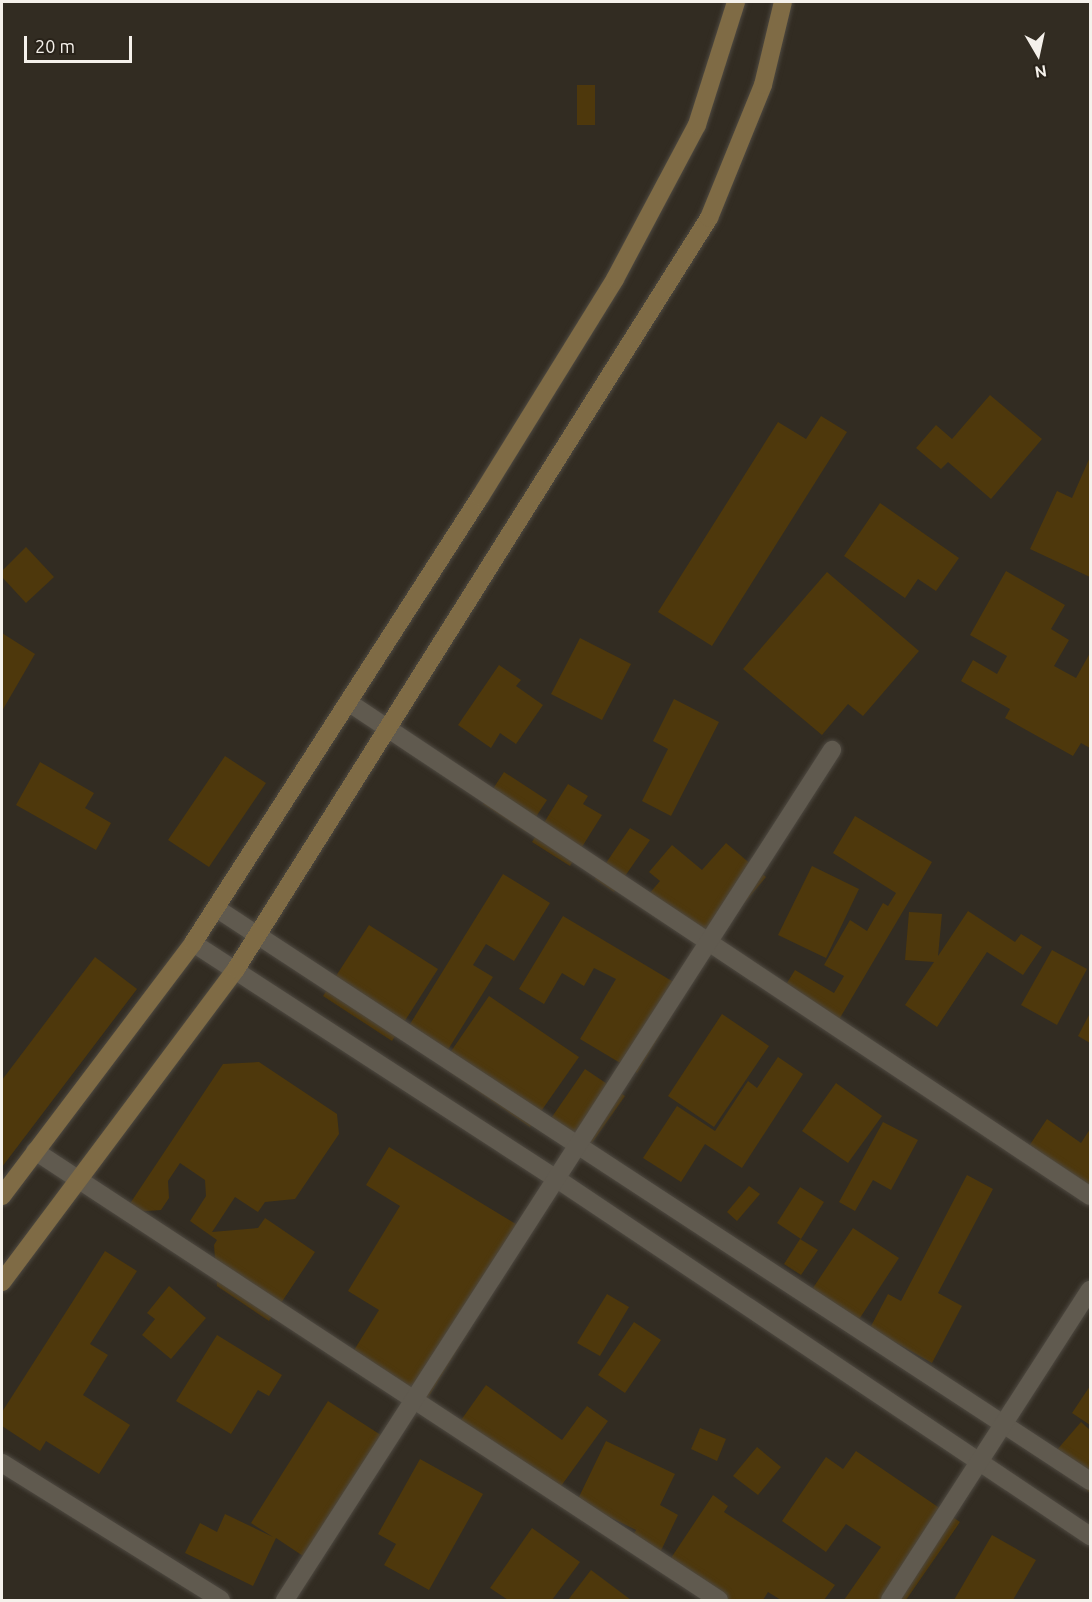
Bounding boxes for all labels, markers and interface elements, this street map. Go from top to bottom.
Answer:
scale bar [27,24,135,62]
north arrow [1008,24,1068,84]
text: 20 m [35,36,75,56]
text: N [1034,62,1048,82]

